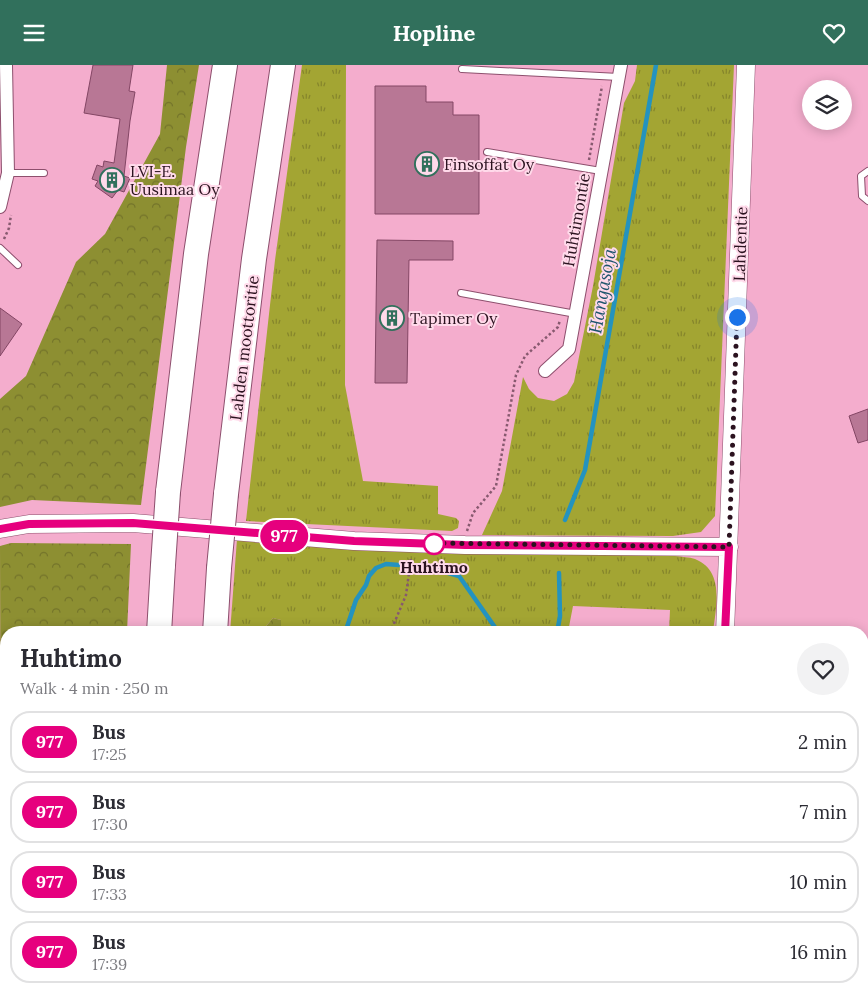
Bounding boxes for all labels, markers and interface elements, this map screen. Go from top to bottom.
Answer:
icon: menu [20,19,48,47]
text: Hopline [393,19,475,47]
icon: heart [820,19,848,47]
map controls [802,80,852,130]
button: layers [802,80,852,130]
building icon: Finsoffat Oy [414,151,440,177]
place label: Finsoffat Oy [444,154,535,174]
place label: LVI-E. Uusimaa Oy [130,161,220,199]
building icon: LVI-E. Uusimaa Oy [99,167,125,193]
street label: Huhtimontie [558,171,594,268]
street label: Lahdentie [729,206,751,282]
water label: Hangasoja [583,247,621,335]
street label: Lahden moottoritie [225,274,263,421]
building icon: Tapimer Oy [379,305,405,331]
your location [725,305,750,330]
place label: Tapimer Oy [410,308,498,328]
line badge: 977 [255,520,313,552]
text: 977 [270,524,298,547]
marker: Huhtimo [423,533,445,555]
place label: Huhtimo [400,557,468,577]
text: Huhtimo [20,643,122,674]
button: heart [797,643,849,695]
text: Walk · 4 min · 250 m [20,678,168,698]
text: Bus [92,720,125,744]
text: 977 [36,730,63,753]
text: 2 min [798,730,847,754]
text: 17:25 [92,744,127,764]
text: Bus [92,790,125,814]
text: 977 [36,800,63,823]
text: 7 min [799,800,847,824]
text: 17:30 [92,814,128,834]
text: Bus [92,860,125,884]
text: 977 [36,870,63,893]
text: 10 min [789,870,847,894]
text: 17:33 [92,884,127,904]
text: Bus [92,930,125,954]
text: 977 [36,940,63,963]
text: 16 min [790,940,847,964]
text: 17:39 [92,954,127,974]

